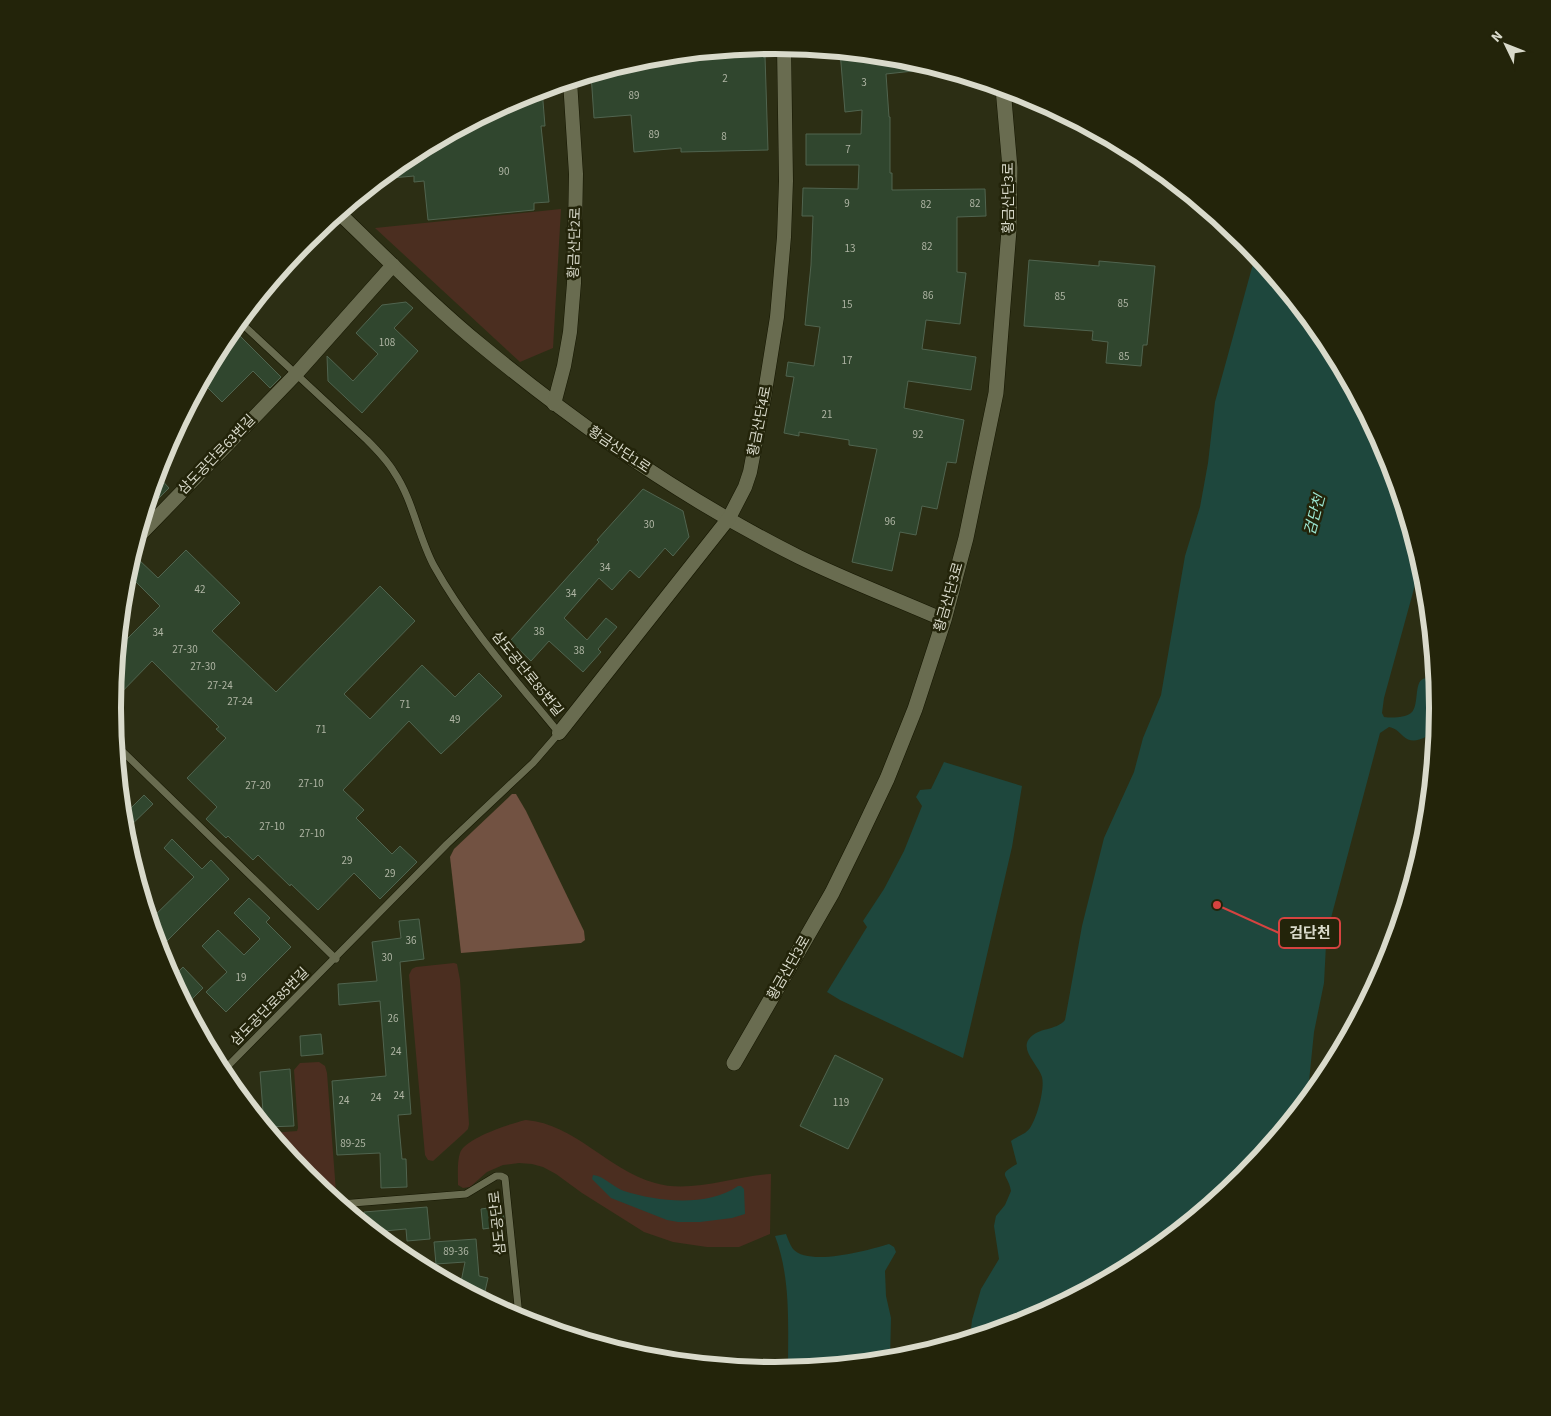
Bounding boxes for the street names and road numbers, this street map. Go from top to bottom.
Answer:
street label: 황금산단3로 [999,162,1019,234]
street label: 황금산단2로 [564,207,586,279]
street label: 황금산단4로 [743,384,777,458]
street label: 삼도공단로63번길 [174,411,260,499]
street label: 황금산단1로 [584,422,654,478]
street label: 황금산단3로 [930,560,968,634]
street label: 삼도공단로85번길 [486,627,568,721]
street label: 황금산단3로 [762,932,816,1004]
street label: 삼도공단로85번길 [226,963,314,1051]
street label: 삼도공단로 [485,1190,511,1256]

